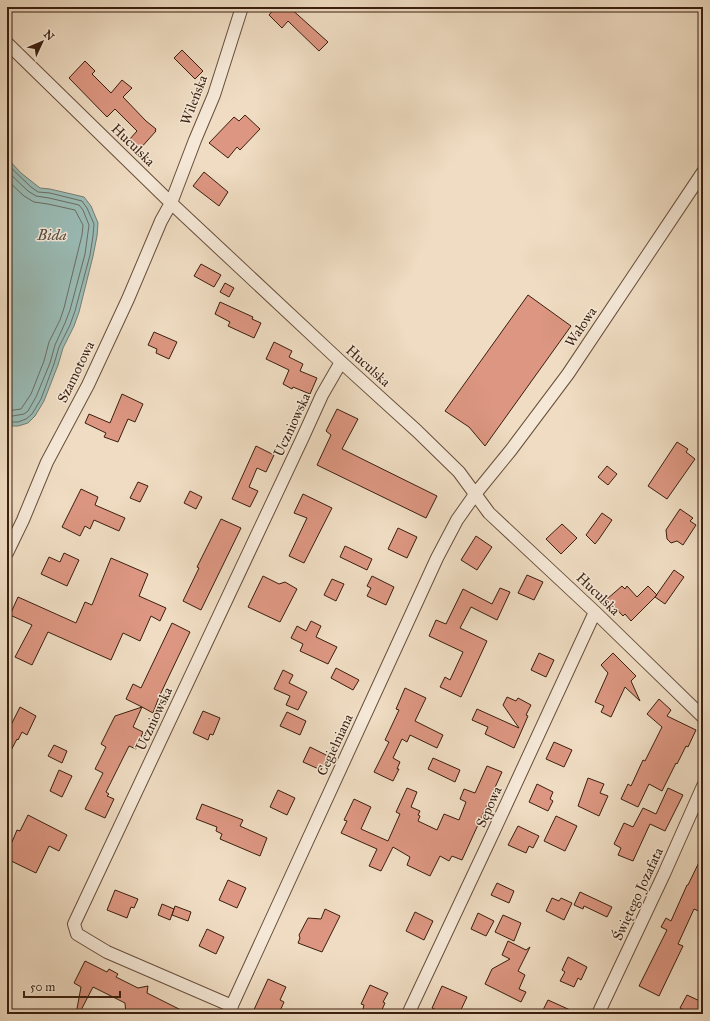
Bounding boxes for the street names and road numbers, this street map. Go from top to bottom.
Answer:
street label: Wileńska [177,73,211,127]
street label: Huculska [108,120,158,170]
street label: Wałowa [562,304,601,350]
street label: Szamotowa [54,338,98,406]
street label: Huculska [342,342,394,390]
street label: Uczniowska [270,390,314,460]
street label: Huculska [573,569,623,619]
street label: Uczniowska [132,684,176,754]
street label: Cegielniana [313,711,357,779]
street label: Sępowa [472,784,506,830]
street label: Świętego Jozafata [607,844,668,944]

